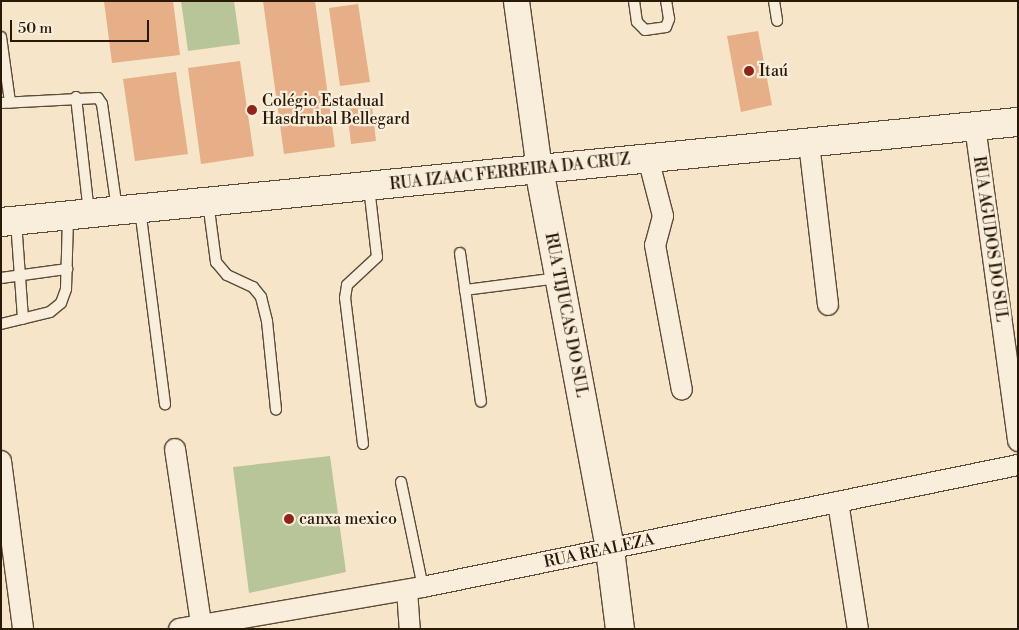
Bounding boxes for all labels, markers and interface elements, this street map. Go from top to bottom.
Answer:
scale bar [12,10,151,42]
text: 50 m [18,19,52,38]
place label: Itaú [759,61,788,81]
marker: Itaú [743,65,755,77]
place label: Colégio Estadual Hasdrubal Bellegard [262,91,410,129]
marker: Colégio Estadual Hasdrubal Bellegard [246,104,258,116]
street label: RUA IZAAC FERREIRA DA CRUZ [389,150,631,194]
street label: RUA AGUDOS DO SUL [969,155,1011,323]
street label: RUA TIJUCAS DO SUL [541,231,591,399]
place label: canxa mexico [299,509,397,529]
marker: canxa mexico [283,513,295,525]
street label: RUA REALEZA [542,530,656,572]

